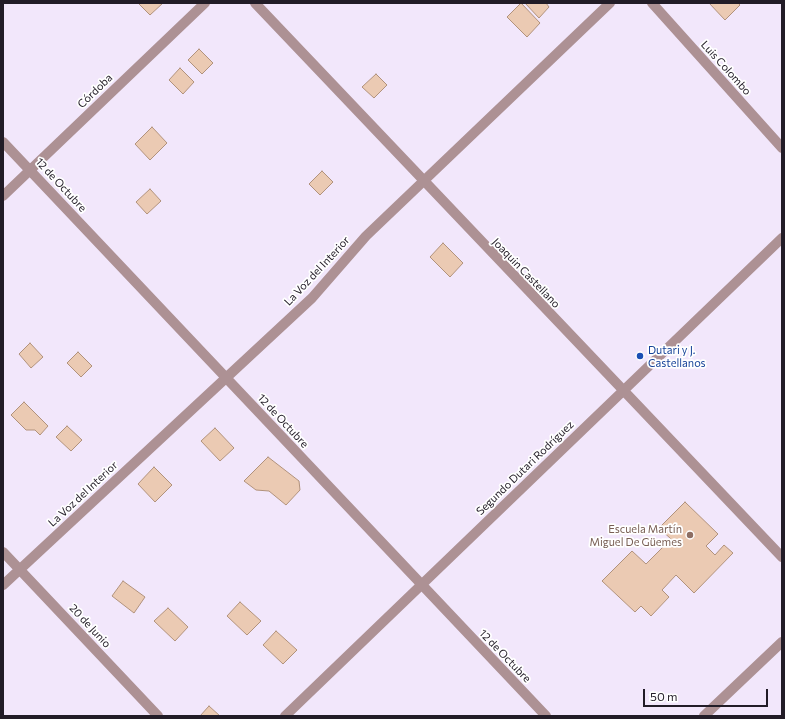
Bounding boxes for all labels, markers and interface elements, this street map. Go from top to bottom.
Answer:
street label: Luis Colombo [698,38,754,98]
street label: Córdoba [75,71,115,111]
street label: 12 de Octubre [33,155,89,215]
street label: La Voz del Interior [282,234,352,308]
street label: Joaquin Castellano [489,235,563,311]
place label: Dutari y J. Castellanos [648,343,706,369]
marker: Dutari y J. Castellanos [635,351,645,361]
street label: 12 de Octubre [255,391,311,451]
street label: Segundo Dutari Rodríguez [474,418,576,518]
street label: La Voz del Interior [46,459,120,529]
place label: Escuela Martín Miguel De Güemes [589,522,682,548]
marker: Escuela Martín Miguel De Güemes [685,530,695,540]
street label: 20 de Junio [67,602,113,650]
street label: 12 de Octubre [476,627,534,685]
scale bar [645,681,770,707]
text: 50 m [650,689,678,703]

